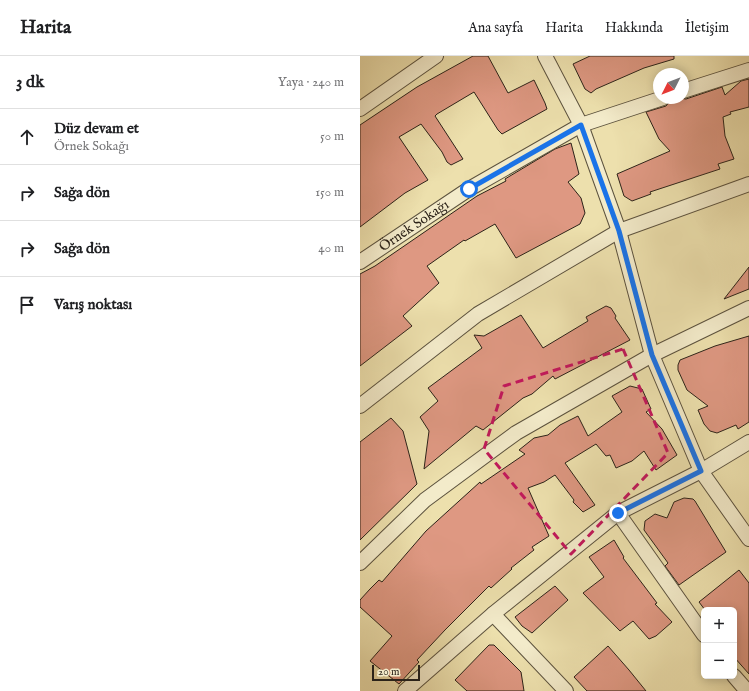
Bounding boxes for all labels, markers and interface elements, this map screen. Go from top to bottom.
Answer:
text: Harita [20,16,71,40]
text: Ana sayfa [468,19,523,37]
text: Harita [545,19,583,37]
text: Hakkında [605,19,663,37]
text: İletişim [685,19,729,37]
north arrow [653,68,689,104]
text: 3 dk [16,72,44,93]
text: Yaya · 240 m [278,74,344,91]
text: Düz devam et [54,119,139,138]
icon: ahead [16,126,38,148]
text: 50 m [320,128,344,145]
text: Örnek Sokağı [54,138,129,155]
route start [460,180,478,198]
icon: right [16,182,38,204]
text: Sağa dön [54,183,110,202]
text: 150 m [315,184,344,201]
street label: Örnek Sokağı [375,196,453,256]
icon: right [16,238,38,260]
text: Sağa dön [54,239,110,258]
text: 40 m [318,240,344,257]
icon: arrive [16,294,38,316]
text: Varış noktası [54,295,132,314]
route end [609,504,627,522]
map controls [701,607,737,679]
button: + [701,607,737,643]
button: − [701,643,737,679]
scale bar [372,663,420,682]
text: 20 m [378,665,399,679]

